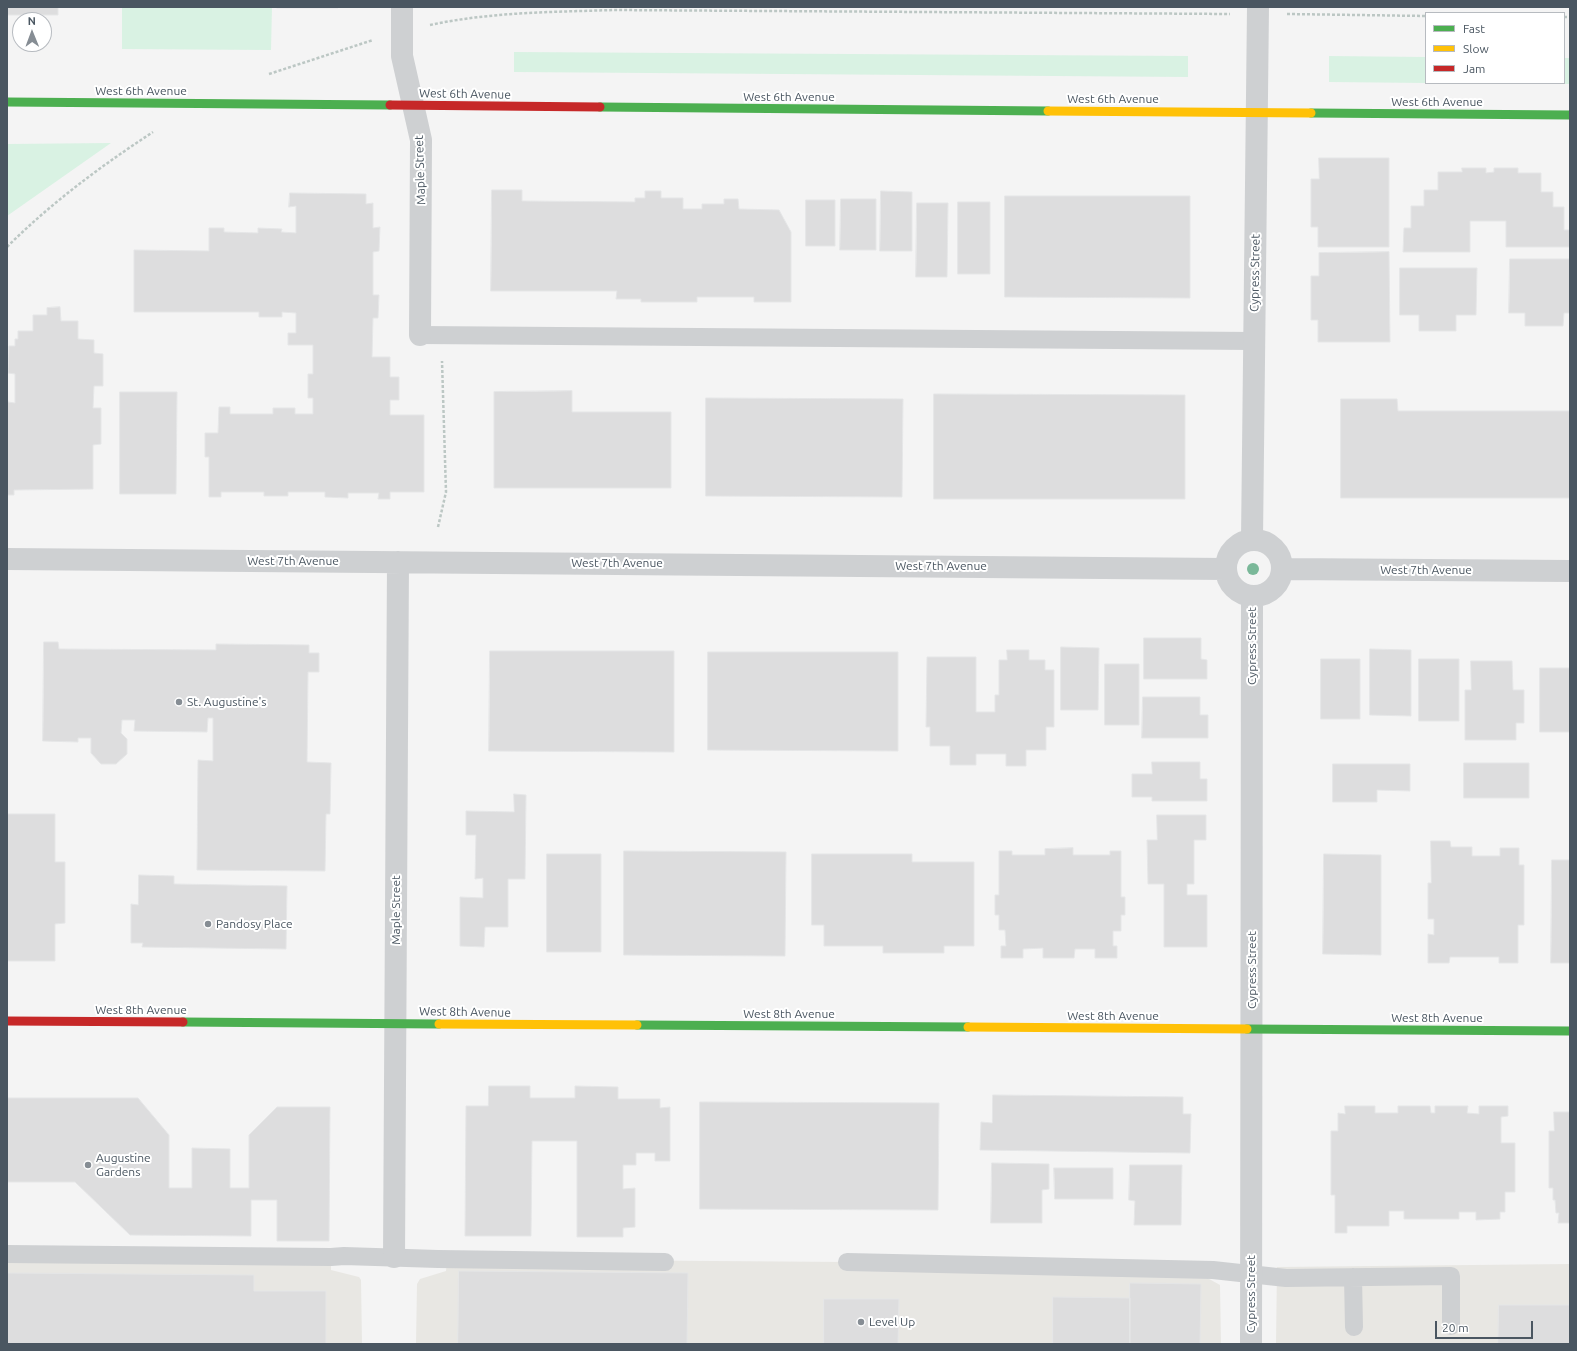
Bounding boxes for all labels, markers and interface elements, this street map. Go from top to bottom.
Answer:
north arrow [12,12,52,52]
legend [1425,12,1565,84]
text: N [28,15,36,27]
text: Fast [1463,22,1485,35]
text: Slow [1463,42,1489,55]
text: Jam [1463,62,1485,75]
street label: West 6th Avenue [95,84,187,98]
street label: West 6th Avenue [419,86,511,102]
street label: West 6th Avenue [743,90,835,104]
street label: West 6th Avenue [1067,92,1159,106]
street label: West 6th Avenue [1391,95,1483,109]
street label: Maple Street [412,135,428,205]
street label: Cypress Street [1247,234,1263,312]
street label: West 7th Avenue [247,554,339,568]
street label: West 7th Avenue [571,556,663,570]
street label: West 7th Avenue [895,559,987,573]
street label: West 7th Avenue [1380,563,1472,577]
street label: Cypress Street [1245,607,1259,685]
place label: St. Augustine's [187,695,267,709]
marker: St. Augustine's [174,697,184,707]
street label: Maple Street [389,875,403,945]
place label: Pandosy Place [216,917,293,931]
marker: Pandosy Place [203,919,213,929]
street label: Cypress Street [1245,931,1259,1009]
street label: West 8th Avenue [95,1003,187,1017]
street label: West 8th Avenue [419,1004,511,1020]
street label: West 8th Avenue [743,1007,835,1021]
street label: West 8th Avenue [1067,1009,1159,1023]
street label: West 8th Avenue [1391,1011,1483,1025]
place label: Augustine Gardens [96,1151,151,1179]
marker: Augustine Gardens [83,1160,93,1170]
street label: Cypress Street [1244,1255,1258,1333]
scale bar [1437,1313,1535,1339]
place label: Level Up [869,1315,915,1329]
marker: Level Up [856,1317,866,1327]
text: 20 m [1442,1321,1469,1334]

